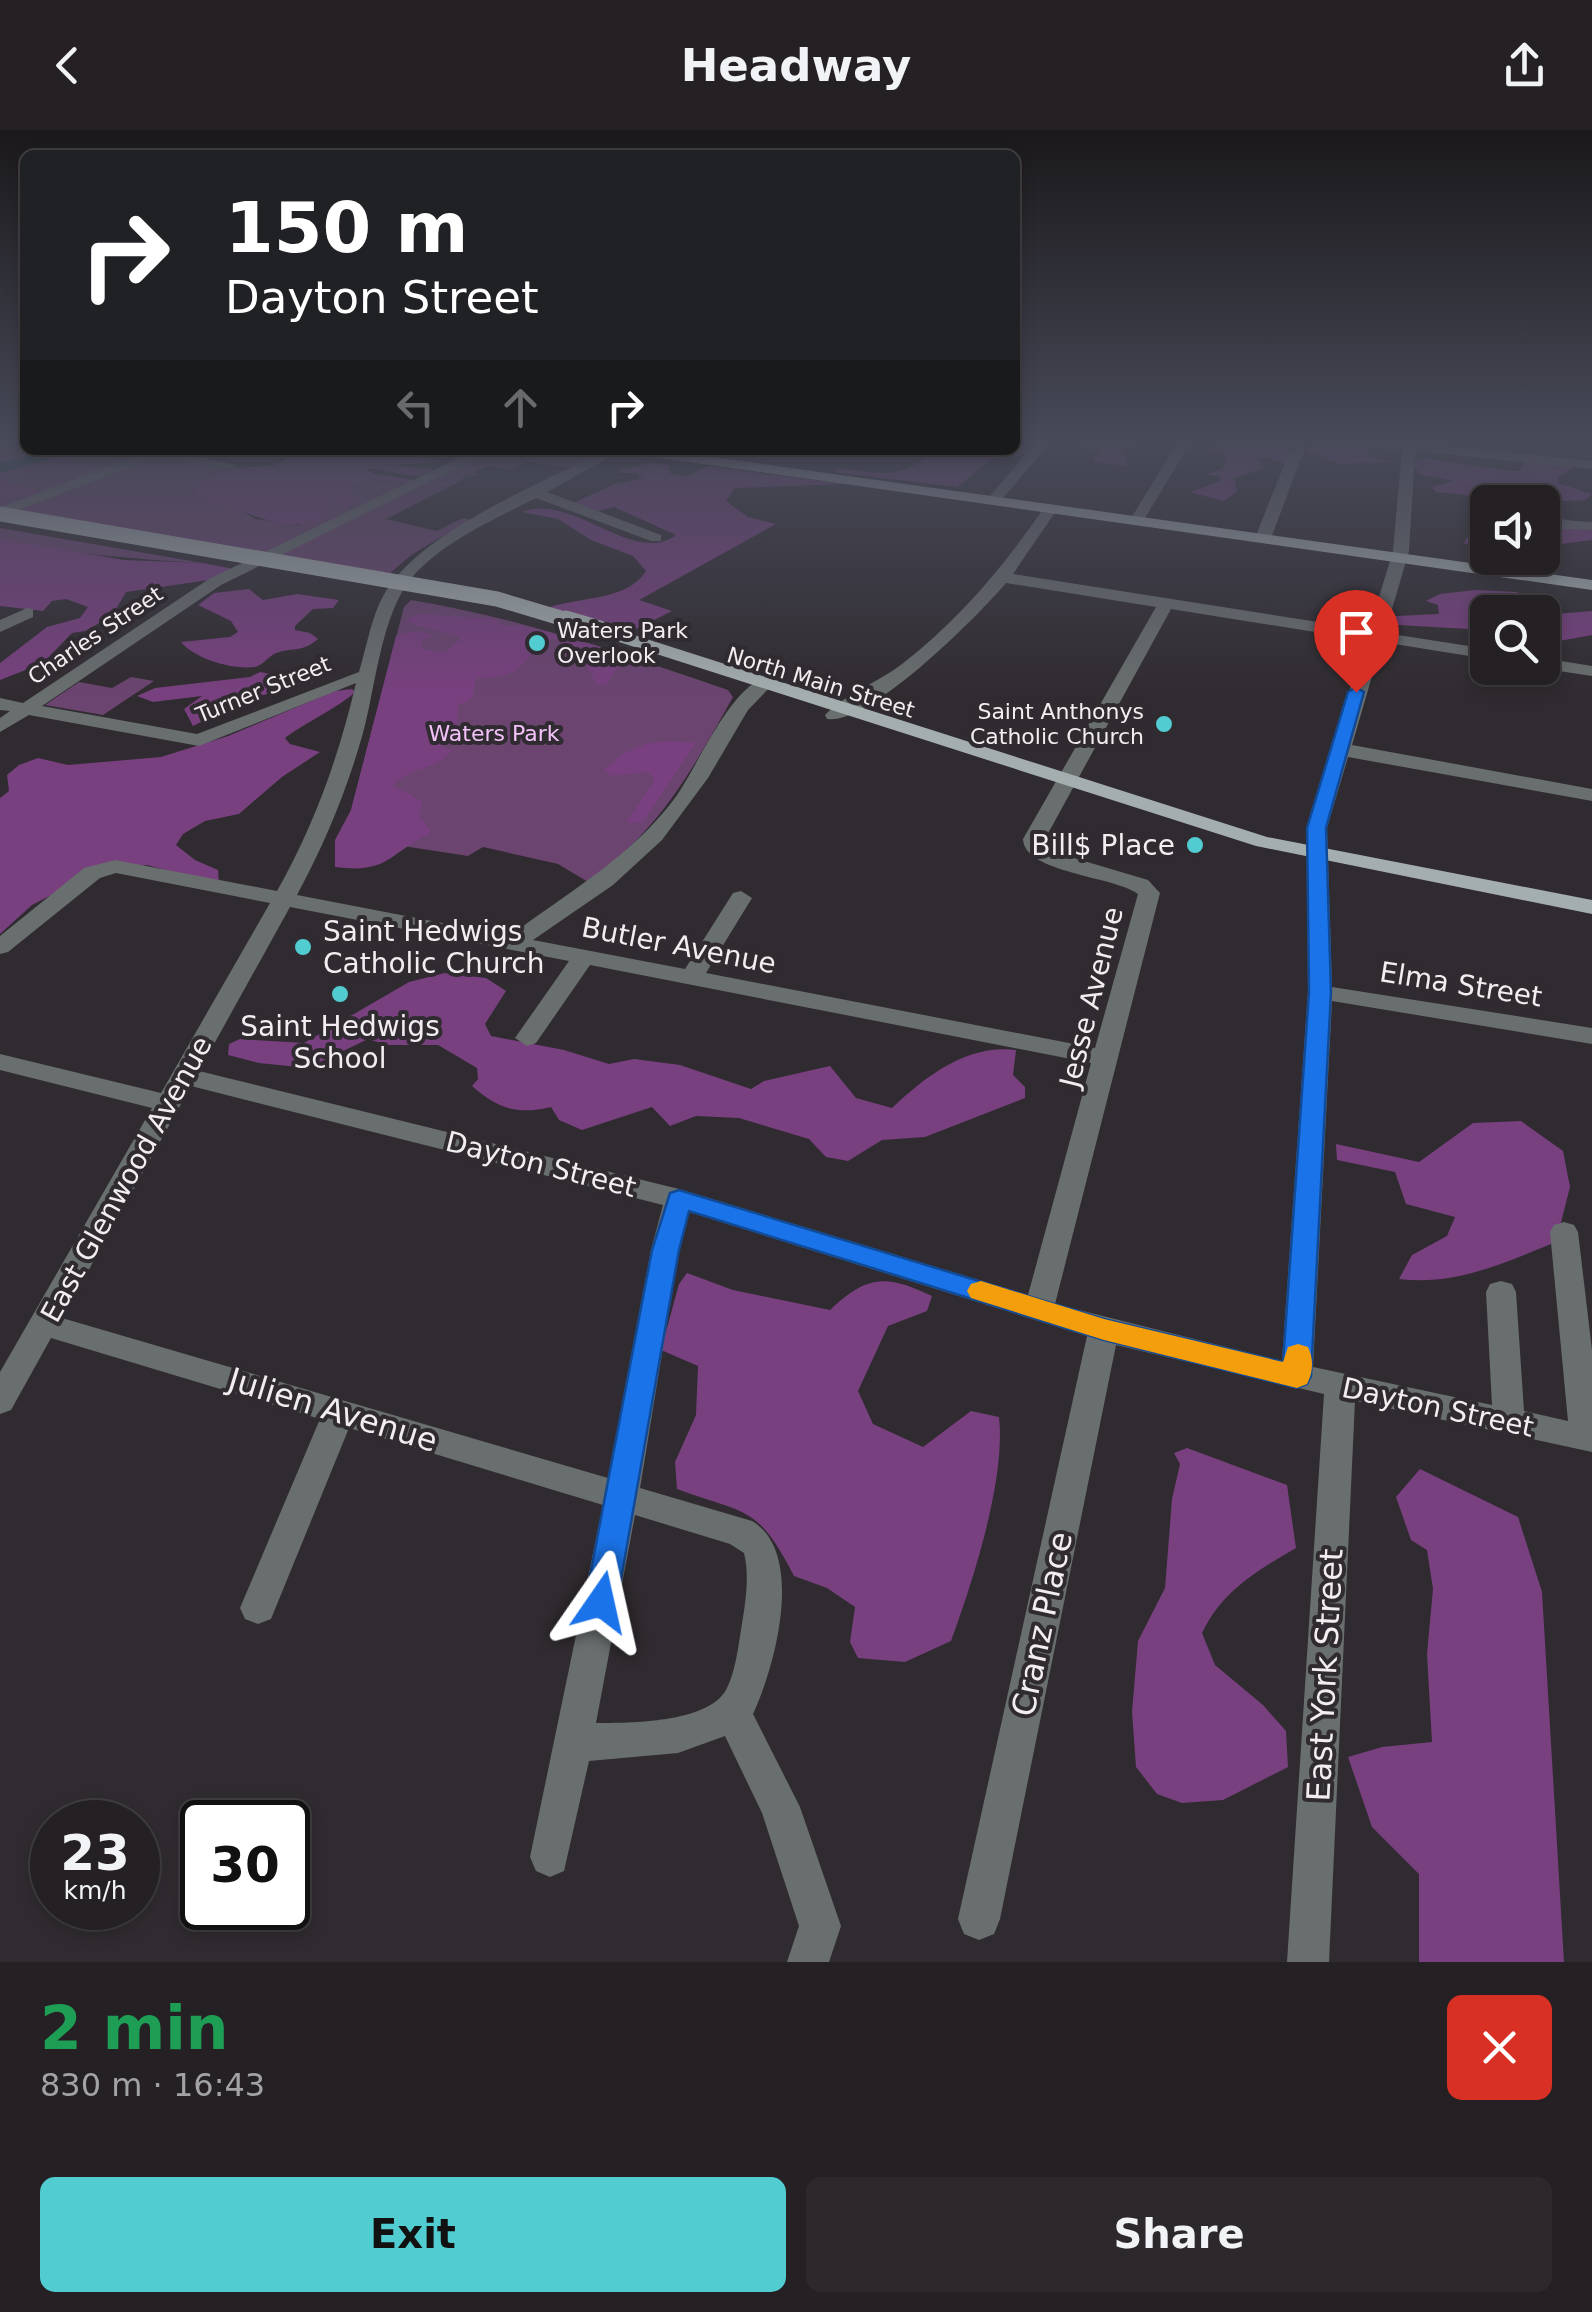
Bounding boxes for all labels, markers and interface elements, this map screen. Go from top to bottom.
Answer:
icon: back [40,38,95,93]
icon: share [1497,38,1552,93]
text: Headway [681,39,911,92]
text: 150 m [225,187,468,269]
icon: right [60,190,190,320]
text: Dayton Street [225,271,539,324]
icon: left [388,380,443,435]
icon: ahead [493,380,548,435]
icon: right [598,380,653,435]
map controls [1470,485,1560,685]
button: sound [1470,485,1560,575]
street label: Charles Street [23,581,168,690]
pin [1314,590,1399,693]
button: search [1470,595,1560,685]
icon: arrive [1329,605,1384,660]
place label: Waters Park Overlook [557,618,688,668]
marker: Waters Park Overlook [526,632,548,654]
street label: North Main Street [724,642,918,723]
street label: Turner Street [191,651,335,728]
place label: Saint Anthonys Catholic Church [970,699,1144,749]
marker: Saint Anthonys Catholic Church [1153,713,1175,735]
park label: Waters Park [428,721,560,746]
place label: Bill$ Place [1031,829,1175,862]
marker: Bill$ Place [1184,834,1206,856]
street label: Jesse Avenue [1053,903,1130,1093]
street label: Butler Avenue [579,910,779,981]
place label: Saint Hedwigs Catholic Church [323,915,545,980]
marker: Saint Hedwigs Catholic Church [292,936,314,958]
street label: Elma Street [1377,955,1544,1014]
marker: Saint Hedwigs School [329,983,351,1005]
place label: Saint Hedwigs School [240,1010,440,1075]
street label: East Glenwood Avenue [34,1031,219,1328]
street label: Dayton Street [442,1125,640,1204]
street label: Julien Avenue [222,1360,442,1460]
street label: Dayton Street [1339,1371,1537,1444]
street label: Cranz Place [1004,1528,1080,1720]
street label: East York Street [1299,1548,1351,1802]
position arrow [549,1550,653,1654]
speed limit sign: 30 [180,1800,310,1930]
text: 23 [60,1824,130,1882]
text: km/h [63,1876,127,1905]
text: 2 min [40,1993,228,2063]
button: close [1447,1995,1552,2100]
text: 830 m · 16:43 [40,2066,265,2104]
button: Exit [40,2177,786,2292]
button: Share [806,2177,1552,2292]

